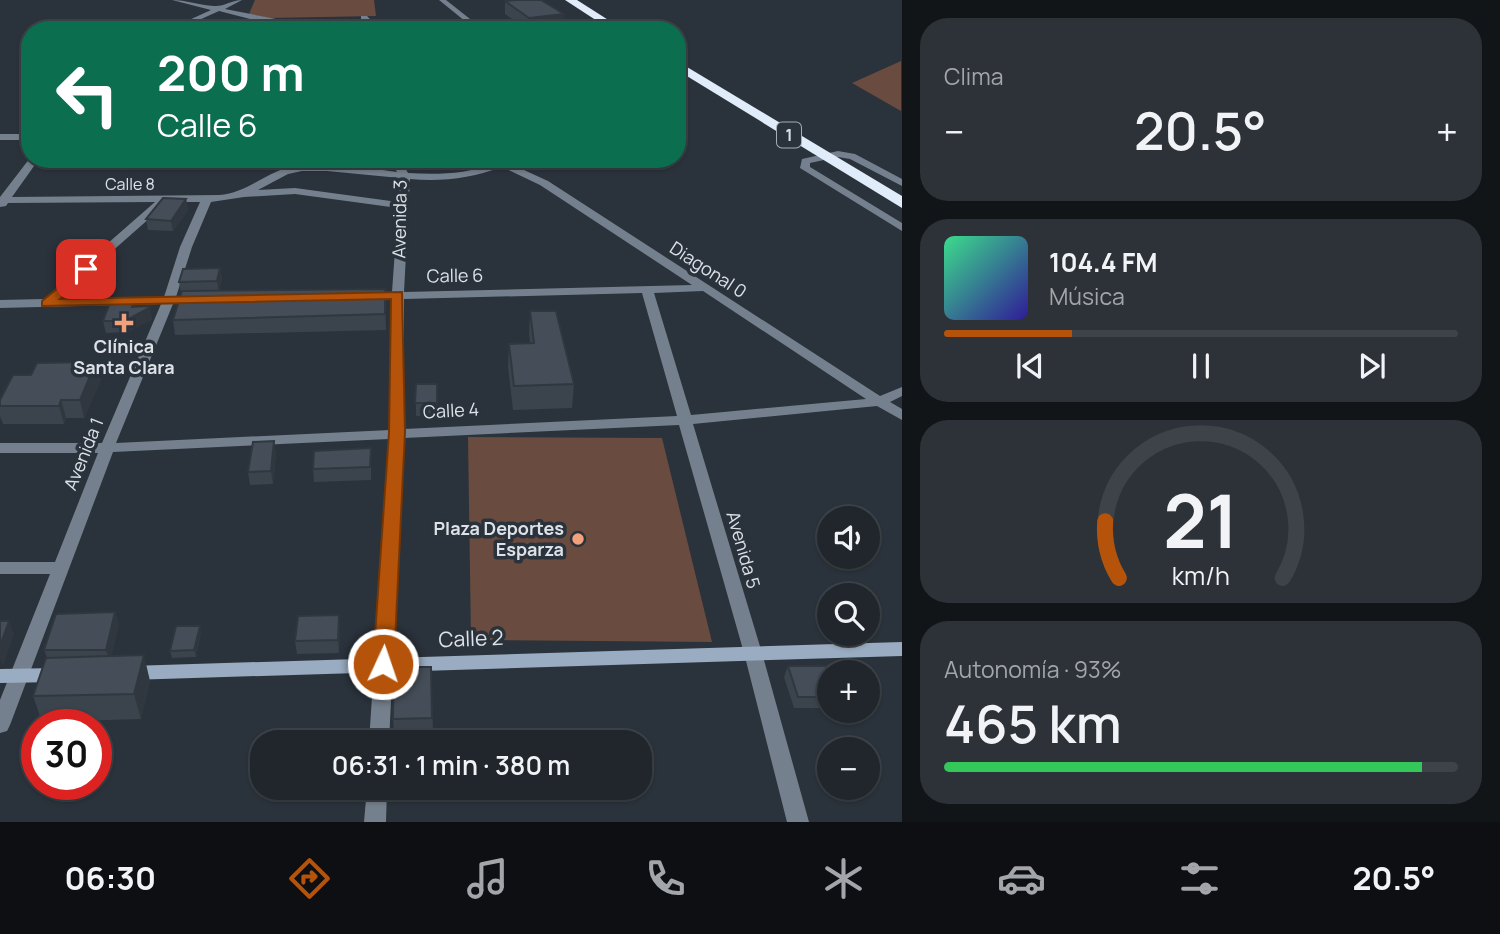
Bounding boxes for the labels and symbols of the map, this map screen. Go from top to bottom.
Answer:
road number: 1 [777,122,801,148]
street label: Calle 8 [105,173,155,195]
street label: Avenida 3 [386,179,412,259]
street label: Diagonal 0 [665,235,752,303]
pin [56,239,116,299]
street label: Calle 6 [426,263,483,287]
marker: Clínica Santa Clara [114,313,134,333]
place label: Clínica Santa Clara [73,334,175,379]
street label: Calle 4 [422,397,480,423]
street label: Avenida 1 [58,414,108,493]
street label: Avenida 5 [721,508,766,591]
place label: Plaza Deportes Esparza [434,516,564,561]
marker: Plaza Deportes Esparza [570,531,586,547]
street label: Calle 2 [438,623,504,653]
position arrow [346,627,420,701]
speed limit sign: 30 [21,709,112,800]

